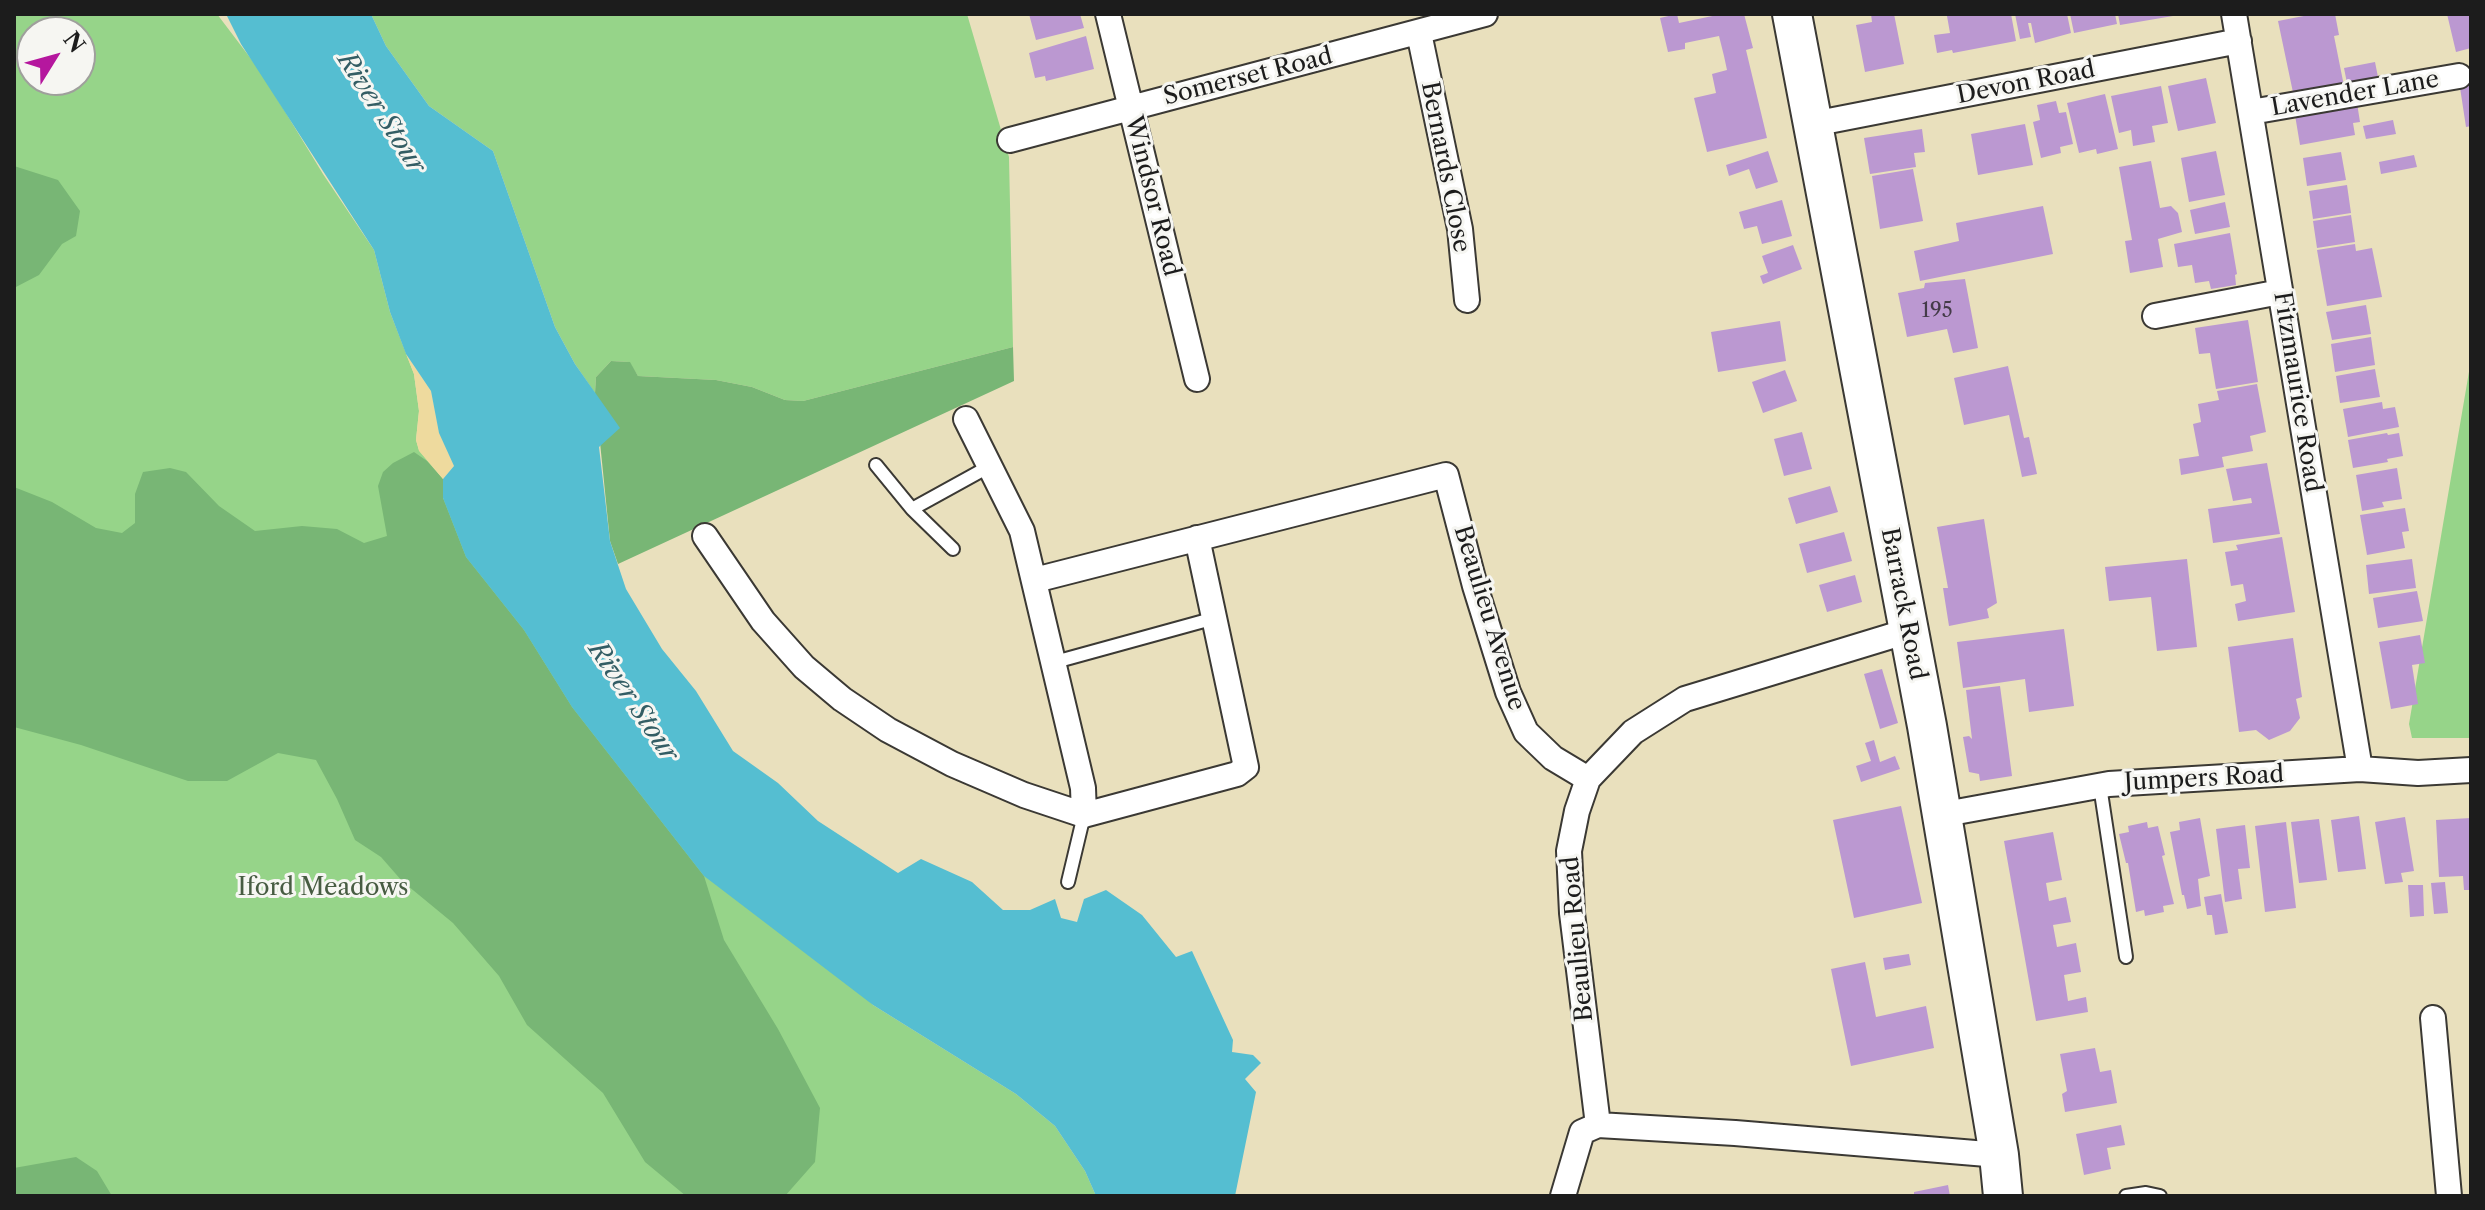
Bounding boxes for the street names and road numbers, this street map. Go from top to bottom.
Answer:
street label: Somerset Road [1161,42,1335,112]
street label: Devon Road [1954,55,2098,111]
street label: Lavender Lane [2269,65,2441,123]
street label: Bernards Close [1414,79,1476,255]
street label: Windsor Road [1118,113,1186,279]
street label: Fitzmaurice Road [2267,290,2327,494]
street label: Beaulieu Avenue [1447,522,1531,714]
street label: Barrack Road [1874,525,1932,683]
street label: Jumpers Road [2123,760,2285,798]
street label: Beaulieu Road [1556,855,1600,1023]

